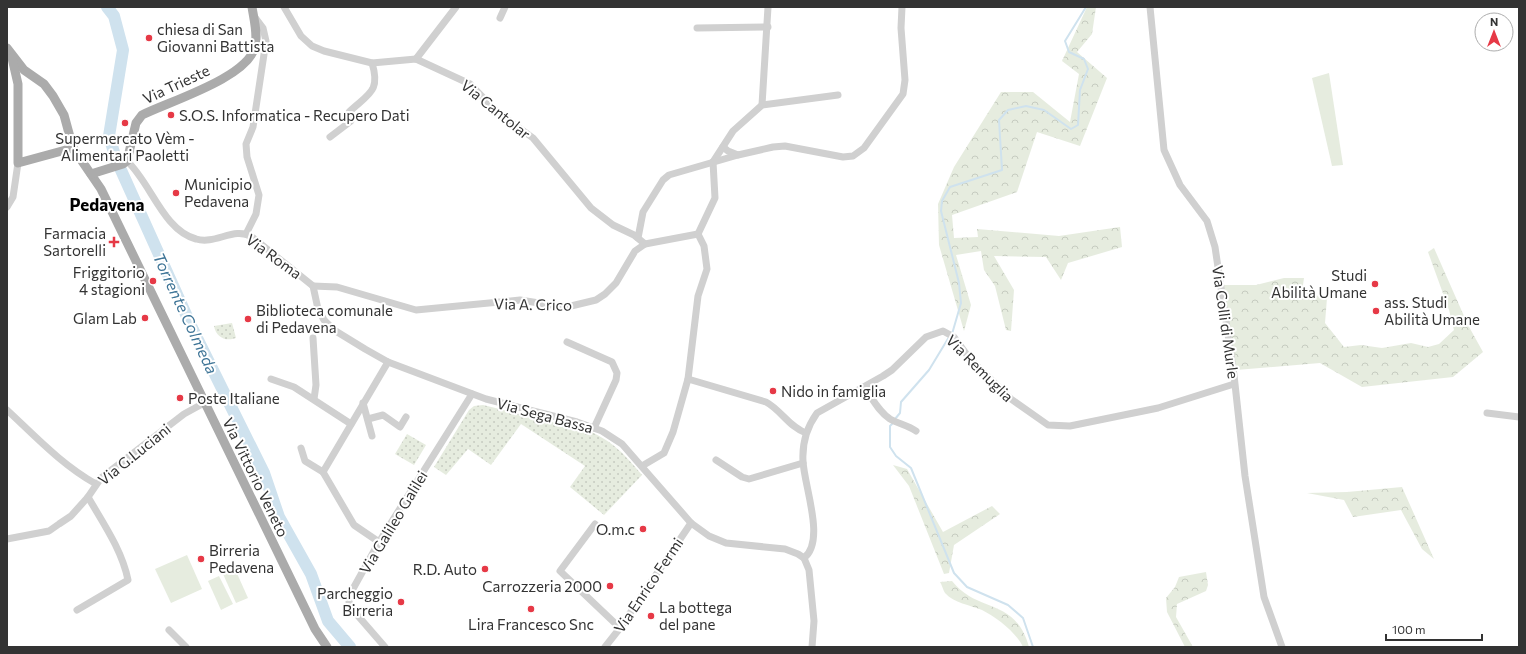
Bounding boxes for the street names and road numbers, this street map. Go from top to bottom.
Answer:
street label: Via Trieste [140,61,212,107]
street label: Via Cantolar [458,75,534,143]
street label: Via Roma [243,230,305,282]
street label: Via Colli di Murle [1209,264,1243,380]
street label: Via A. Crico [494,294,572,314]
street label: Via Remuglia [943,331,1017,405]
street label: Via Sega Bassa [495,393,595,437]
street label: Via Vittorio Veneto [219,414,293,540]
street label: Via G.Luciani [94,419,174,489]
street label: Via Galileo Galilei [355,467,431,577]
street label: Via Enrico Fermi [610,534,686,636]

